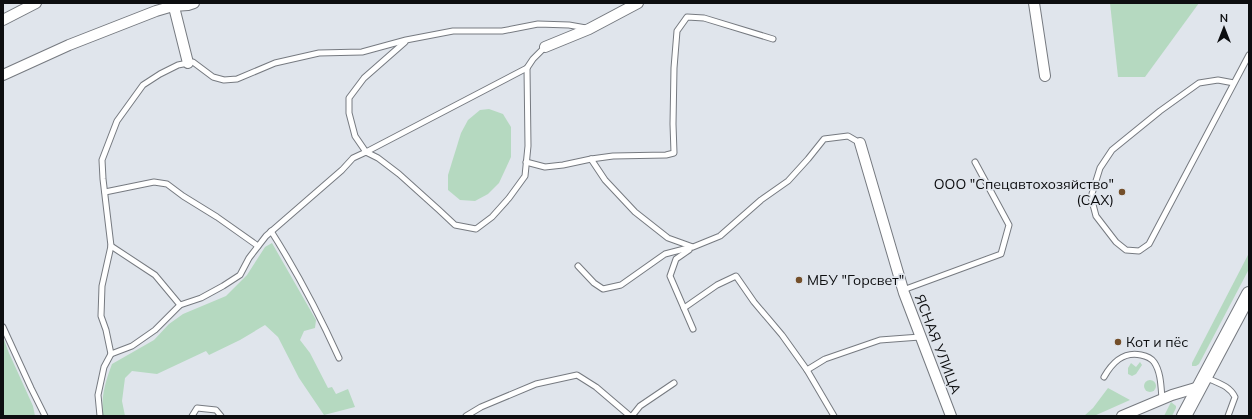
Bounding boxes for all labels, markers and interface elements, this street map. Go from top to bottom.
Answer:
north arrow [1204,8,1244,48]
text: N [1220,11,1228,25]
place label: ООО "Спецавтохозяйство" (САХ) [934,175,1114,209]
marker: ООО "Спецавтохозяйство" (САХ) [1117,187,1127,197]
place label: МБУ "Горсвет" [807,271,904,289]
marker: МБУ "Горсвет" [794,275,804,285]
street label: ЯСНАЯ УЛИЦА [911,292,966,397]
place label: Кот и пёс [1126,333,1188,351]
marker: Кот и пёс [1113,337,1123,347]

